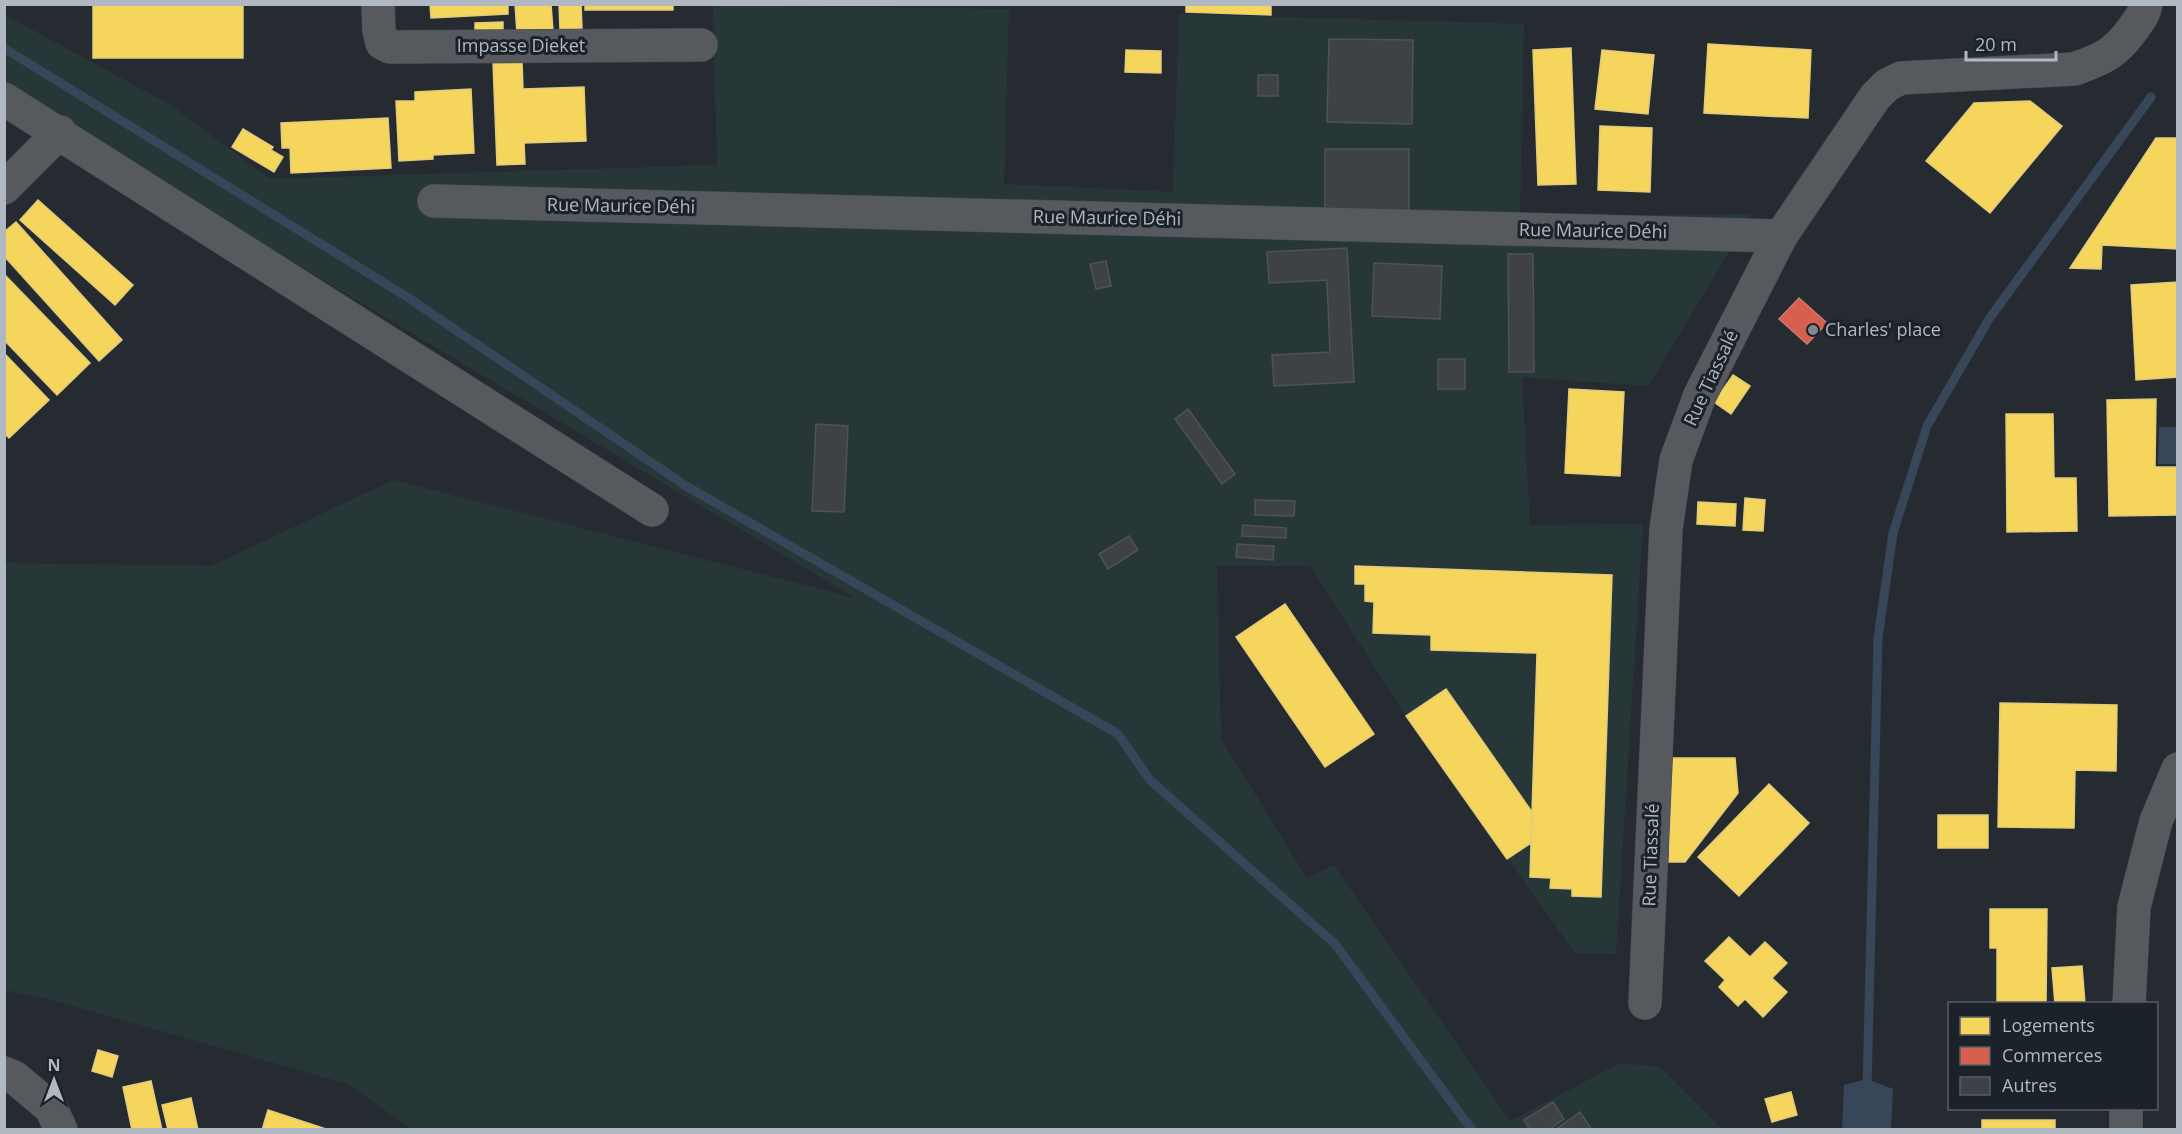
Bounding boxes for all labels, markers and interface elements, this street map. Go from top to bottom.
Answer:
scale bar [1966,24,2056,62]
text: 20 m [1975,32,2017,56]
street label: Impasse Dieket [457,33,585,57]
street label: Rue Maurice Déhi [547,192,695,218]
street label: Rue Maurice Déhi [1033,204,1181,230]
street label: Rue Maurice Déhi [1519,217,1667,243]
place label: Charles' place [1825,317,1941,341]
marker: Charles' place [1806,323,1820,337]
street label: Rue Tiassalé [1677,326,1743,429]
street label: Rue Tiassalé [1636,803,1664,907]
legend [1948,1002,2158,1110]
text: Logements [2002,1013,2095,1037]
text: Commerces [2002,1043,2102,1067]
north arrow [24,1050,84,1110]
text: N [47,1054,61,1076]
text: Autres [2002,1073,2057,1097]

